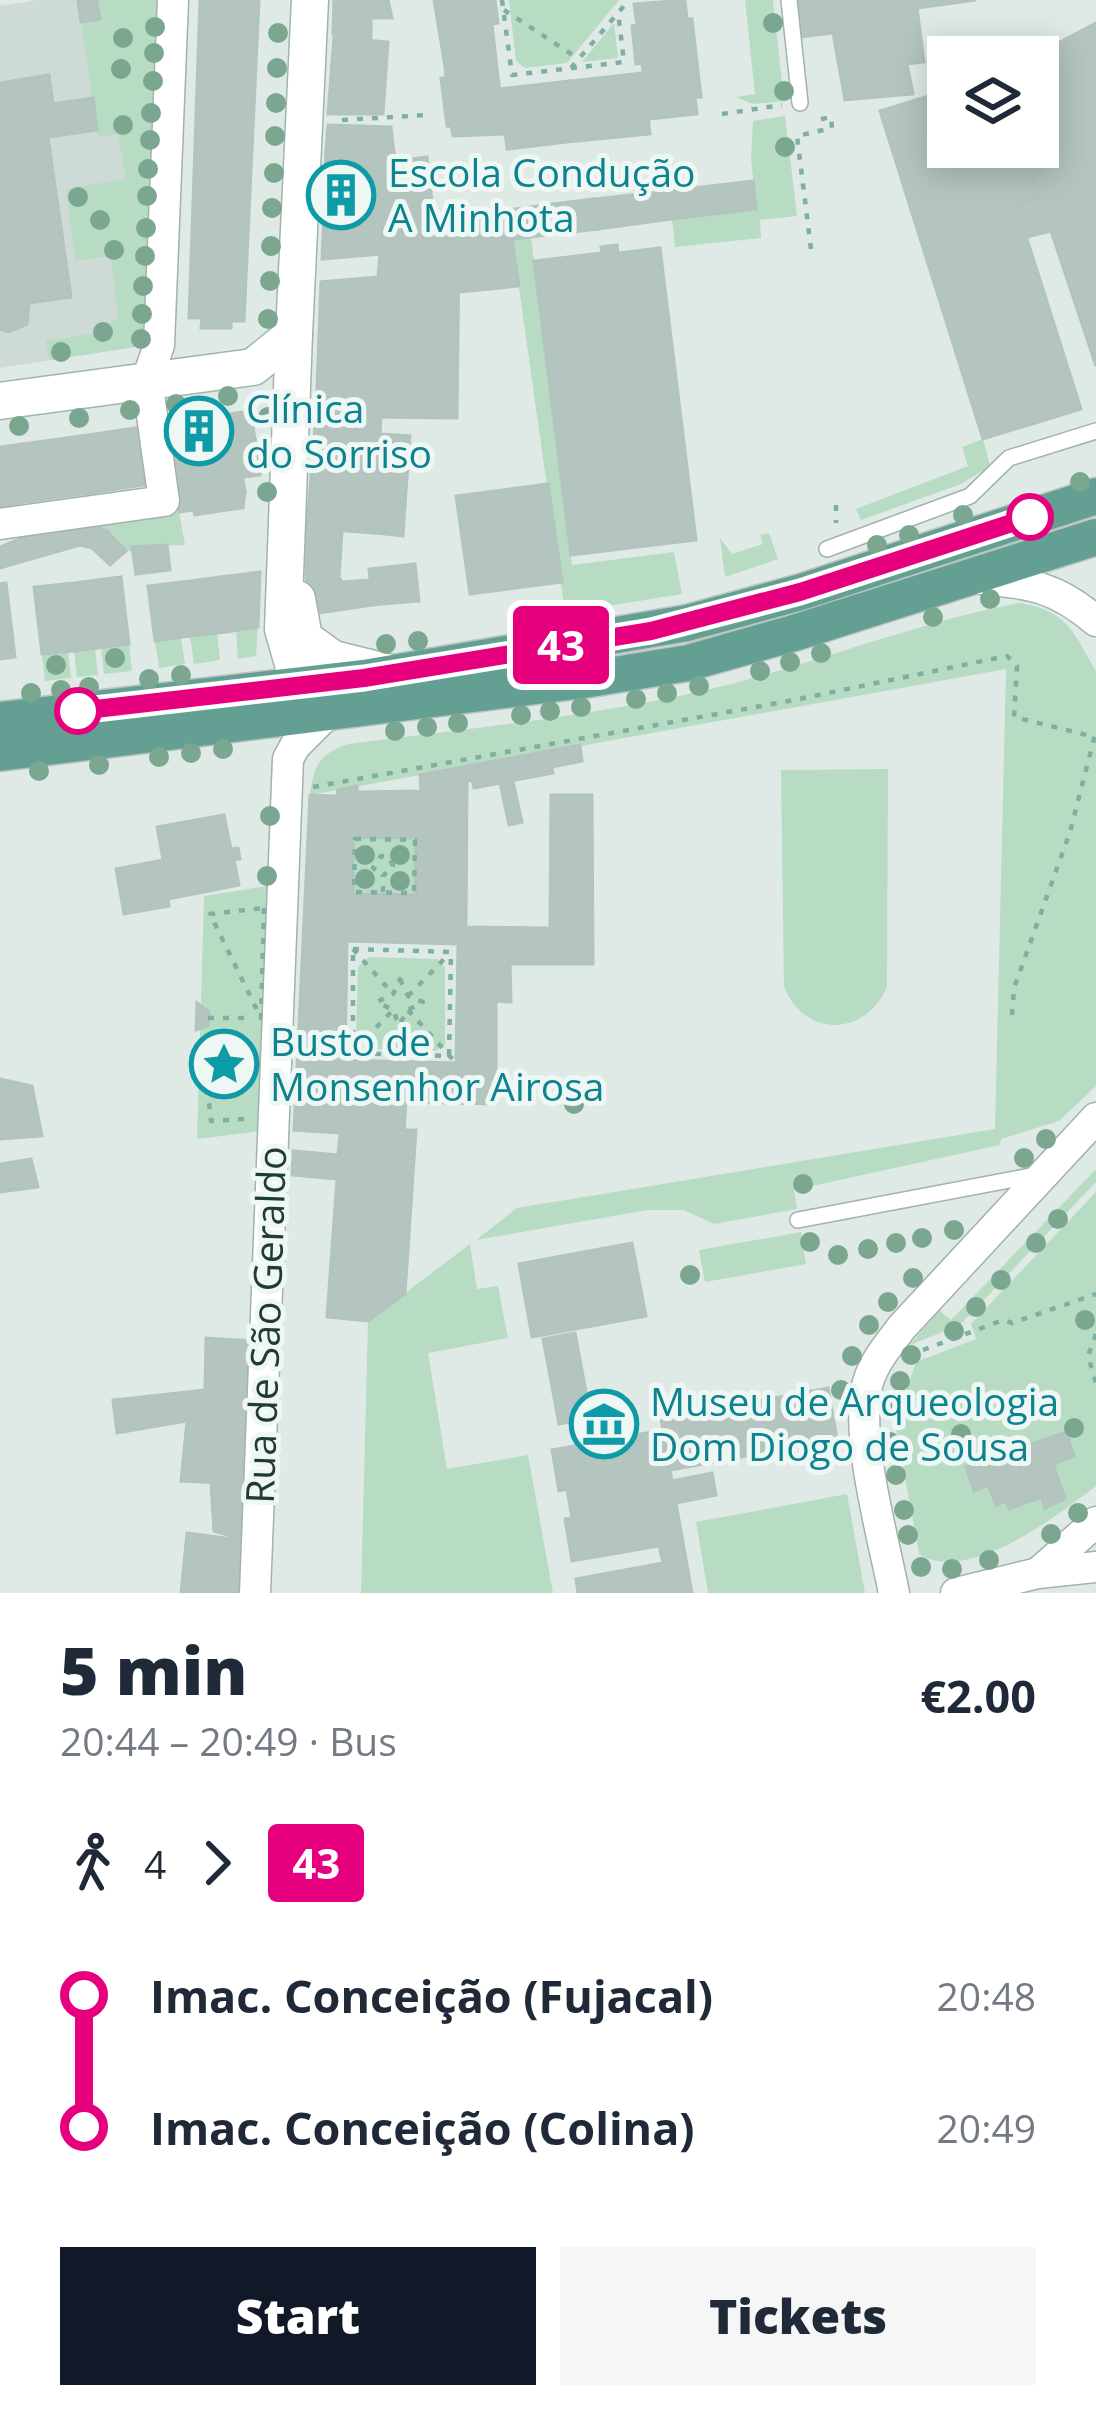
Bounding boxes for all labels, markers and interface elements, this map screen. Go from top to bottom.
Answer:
map controls [927,36,1059,168]
button: layers [927,36,1059,168]
place label: Escola Condução A Minhota [388,145,696,243]
building icon: Escola Condução A Minhota [306,160,376,230]
place label: Clínica do Sorriso [246,381,432,479]
building icon: Clínica do Sorriso [164,396,234,466]
unlabelled marker [1008,495,1052,539]
line badge: 43 [507,606,615,684]
text: 43 [537,616,585,673]
unlabelled marker [56,689,100,733]
place label: Busto de Monsenhor Airosa [270,1014,604,1112]
place icon: Busto de Monsenhor Airosa [189,1029,259,1099]
street label: Rua de São Geraldo [232,1145,297,1504]
place label: Museu de Arqueologia Dom Diogo de Sousa [650,1374,1059,1472]
museum icon: Museu de Arqueologia Dom Diogo de Sousa [569,1389,639,1459]
text: 5 min [60,1624,248,1714]
text: €2.00 [920,1665,1036,1726]
text: 20:44 – 20:49 · Bus [60,1714,397,1767]
icon: walk [60,1830,126,1896]
icon: forward [184,1830,250,1896]
text: 43 [292,1834,340,1891]
text: 4 [144,1837,166,1890]
text: Imac. Conceição (Fujacal) [150,1965,713,2026]
text: 20:48 [937,1969,1036,2022]
text: Imac. Conceição (Colina) [150,2097,695,2158]
text: 20:49 [937,2101,1036,2154]
button: Start [60,2247,536,2385]
button: Tickets [560,2247,1036,2385]

